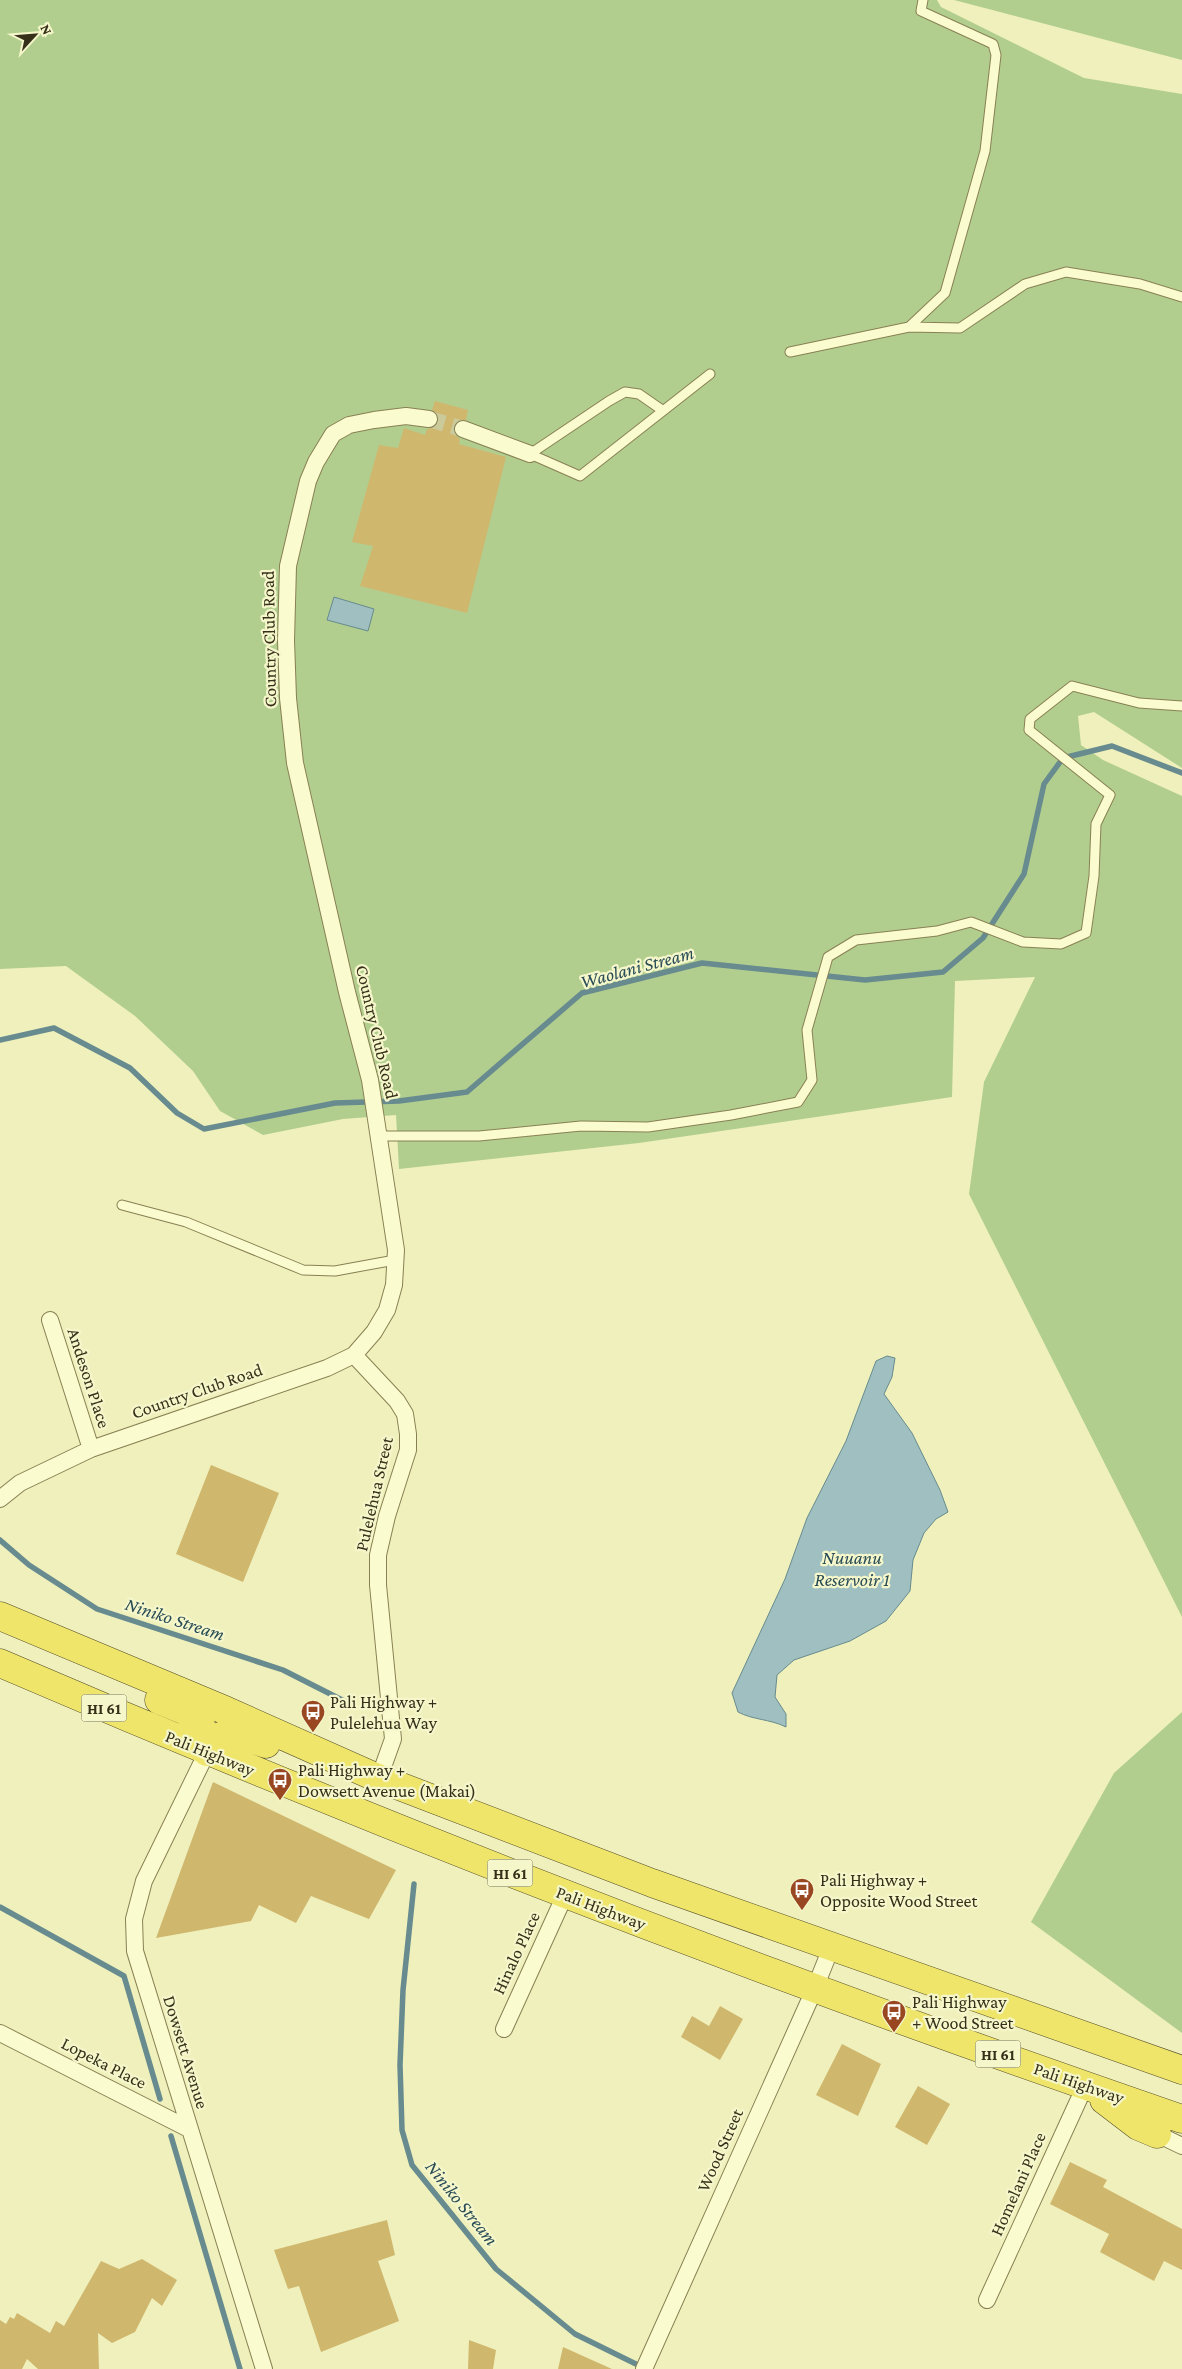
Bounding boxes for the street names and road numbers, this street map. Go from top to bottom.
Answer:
street label: Country Club Road [258,570,280,708]
street label: Country Club Road [352,963,402,1101]
street label: Andeson Place [63,1326,115,1430]
street label: Country Club Road [129,1359,265,1423]
street label: Pulelehua Street [351,1434,397,1553]
road number: HI 61 [82,1695,126,1722]
street label: Pali Highway [162,1726,258,1780]
road number: HI 61 [488,1860,532,1886]
street label: Pali Highway [553,1882,649,1935]
street label: Hinalo Place [488,1908,544,1998]
street label: Dowsett Avenue [159,1993,213,2111]
street label: Lopeka Place [58,2033,150,2093]
road number: HI 61 [976,2040,1020,2068]
street label: Pali Highway [1031,2058,1128,2108]
street label: Wood Street [693,2104,748,2195]
street label: Homelani Place [986,2129,1050,2239]

